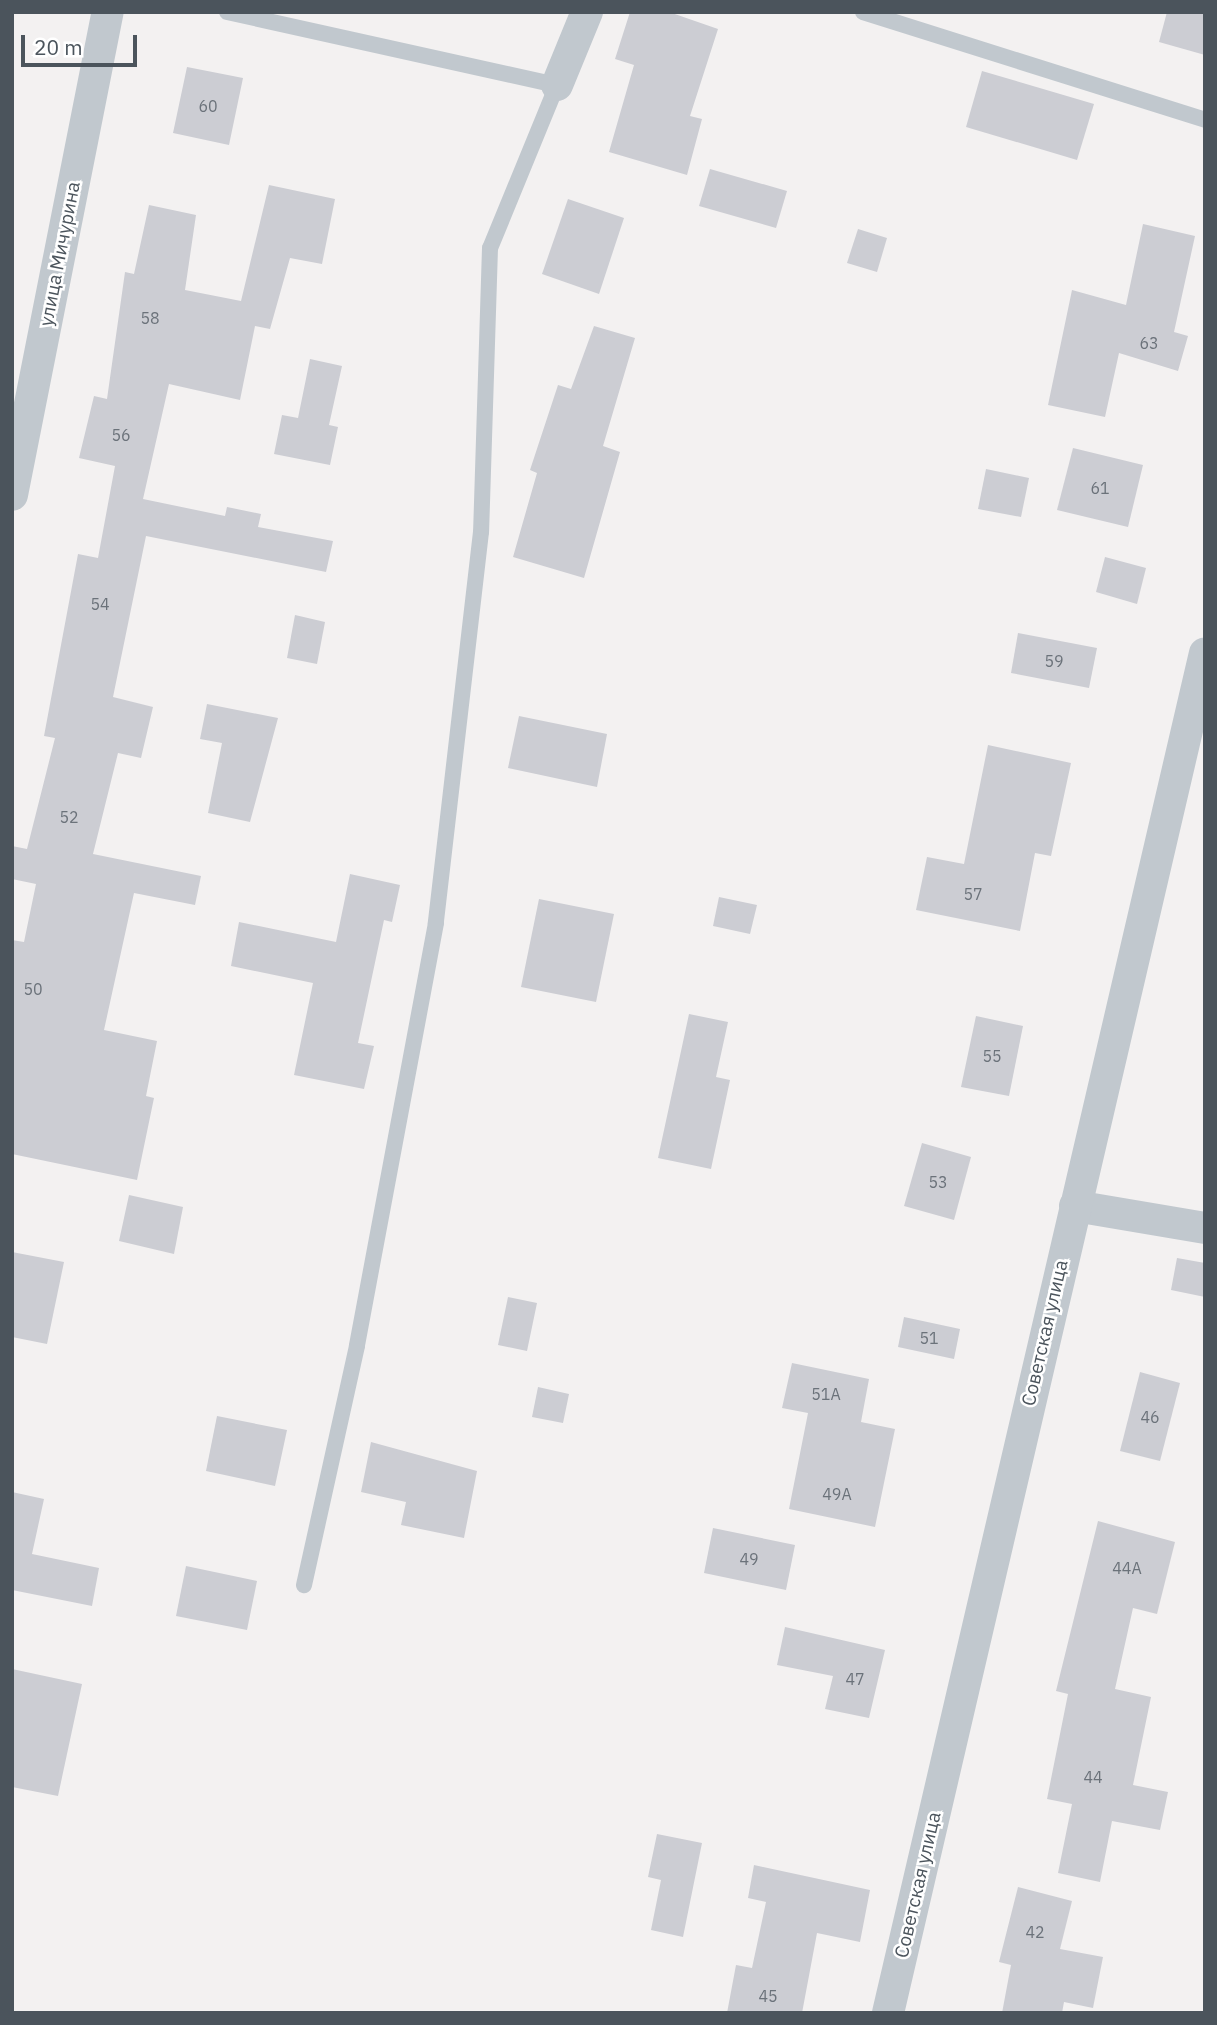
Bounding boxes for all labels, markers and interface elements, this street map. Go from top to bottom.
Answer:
scale bar [24,21,140,65]
text: 20 m [34,33,83,61]
house number: 60 [198,96,218,116]
street label: улица Мичурина [35,180,85,328]
house number: 58 [140,308,160,328]
house number: 63 [1139,333,1159,353]
house number: 56 [111,425,131,445]
house number: 61 [1090,478,1110,498]
house number: 54 [90,594,110,614]
house number: 59 [1044,651,1064,671]
house number: 52 [59,807,79,827]
house number: 57 [963,884,983,904]
house number: 50 [23,979,43,999]
house number: 55 [982,1046,1002,1066]
house number: 53 [928,1172,948,1192]
street label: Советская улица [1017,1258,1073,1408]
house number: 51 [919,1328,939,1348]
house number: 51А [811,1384,841,1404]
house number: 46 [1140,1407,1160,1427]
house number: 49А [822,1484,852,1504]
house number: 49 [739,1549,759,1569]
house number: 44А [1112,1558,1142,1578]
house number: 47 [845,1669,865,1689]
house number: 44 [1083,1767,1103,1787]
street label: Советская улица [890,1810,946,1960]
house number: 42 [1025,1922,1045,1942]
house number: 45 [758,1986,778,2006]

